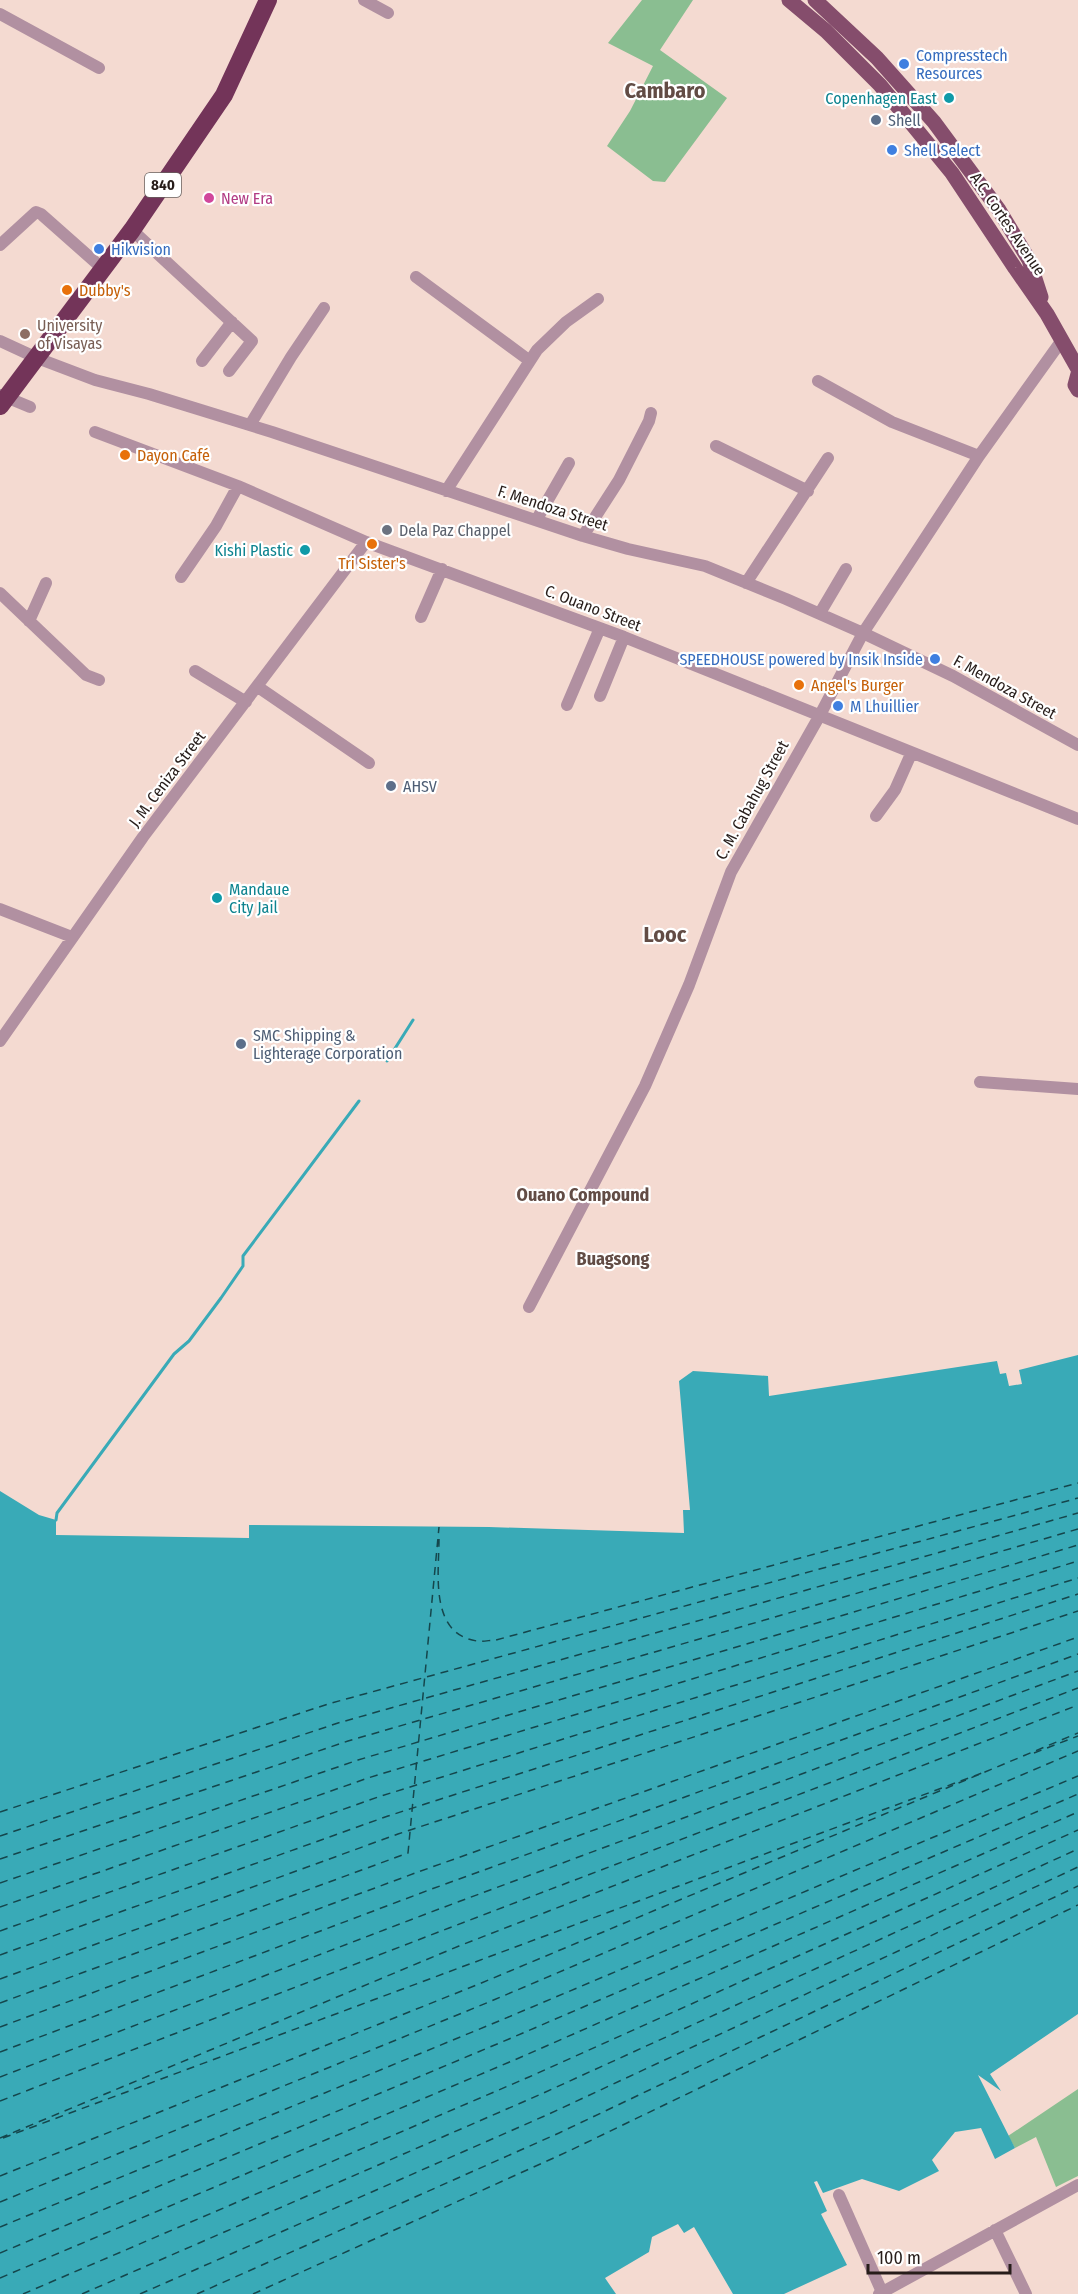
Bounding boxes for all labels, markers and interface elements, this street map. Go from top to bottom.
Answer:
place label: Compresstech Resources [916,46,1008,83]
marker: Compresstech Resources [897,57,911,71]
district label: Cambaro [625,77,706,104]
place label: Copenhagen East [825,89,938,108]
marker: Copenhagen East [942,91,956,105]
place label: Shell [888,111,921,130]
marker: Shell [869,113,883,127]
place label: Shell Select [904,141,981,160]
marker: Shell Select [885,143,899,157]
street label: A.C. Cortes Avenue [967,169,1050,279]
road number: 840 [145,173,181,197]
place label: New Era [221,189,273,208]
marker: New Era [202,191,216,205]
place label: Hikvision [111,240,171,259]
marker: Hikvision [92,242,106,256]
place label: Dubby's [79,281,131,300]
marker: Dubby's [60,283,74,297]
place label: University of Visayas [37,316,103,353]
marker: University of Visayas [18,327,32,341]
place label: Dayon Café [137,446,210,465]
marker: Dayon Café [118,448,132,462]
street label: F. Mendoza Street [496,481,611,535]
place label: Dela Paz Chappel [399,521,511,540]
marker: Dela Paz Chappel [380,523,394,537]
marker: Tri Sister's [365,537,379,551]
place label: Kishi Plastic [214,541,293,560]
marker: Kishi Plastic [298,543,312,557]
place label: Tri Sister's [338,554,406,573]
street label: C. Ouano Street [542,581,644,635]
place label: SPEEDHOUSE powered by Insik Inside [679,650,923,669]
street label: F. Mendoza Street [950,651,1060,723]
marker: SPEEDHOUSE powered by Insik Inside [928,652,942,666]
place label: Angel's Burger [811,676,904,695]
marker: Angel's Burger [792,678,806,692]
place label: M Lhuillier [850,697,919,716]
marker: M Lhuillier [831,699,845,713]
street label: J. M. Ceniza Street [125,727,210,831]
street label: C. M. Cabahug Street [711,736,793,863]
place label: AHSV [403,777,438,796]
marker: AHSV [384,779,398,793]
place label: Mandaue City Jail [229,880,289,917]
marker: Mandaue City Jail [210,891,224,905]
district label: Looc [644,921,687,948]
place label: SMC Shipping & Lighterage Corporation [253,1026,402,1063]
marker: SMC Shipping & Lighterage Corporation [234,1037,248,1051]
district label: Ouano Compound [517,1184,649,1206]
district label: Buagsong [577,1248,649,1270]
scale bar [868,2237,1010,2275]
text: 100 m [877,2247,921,2269]

